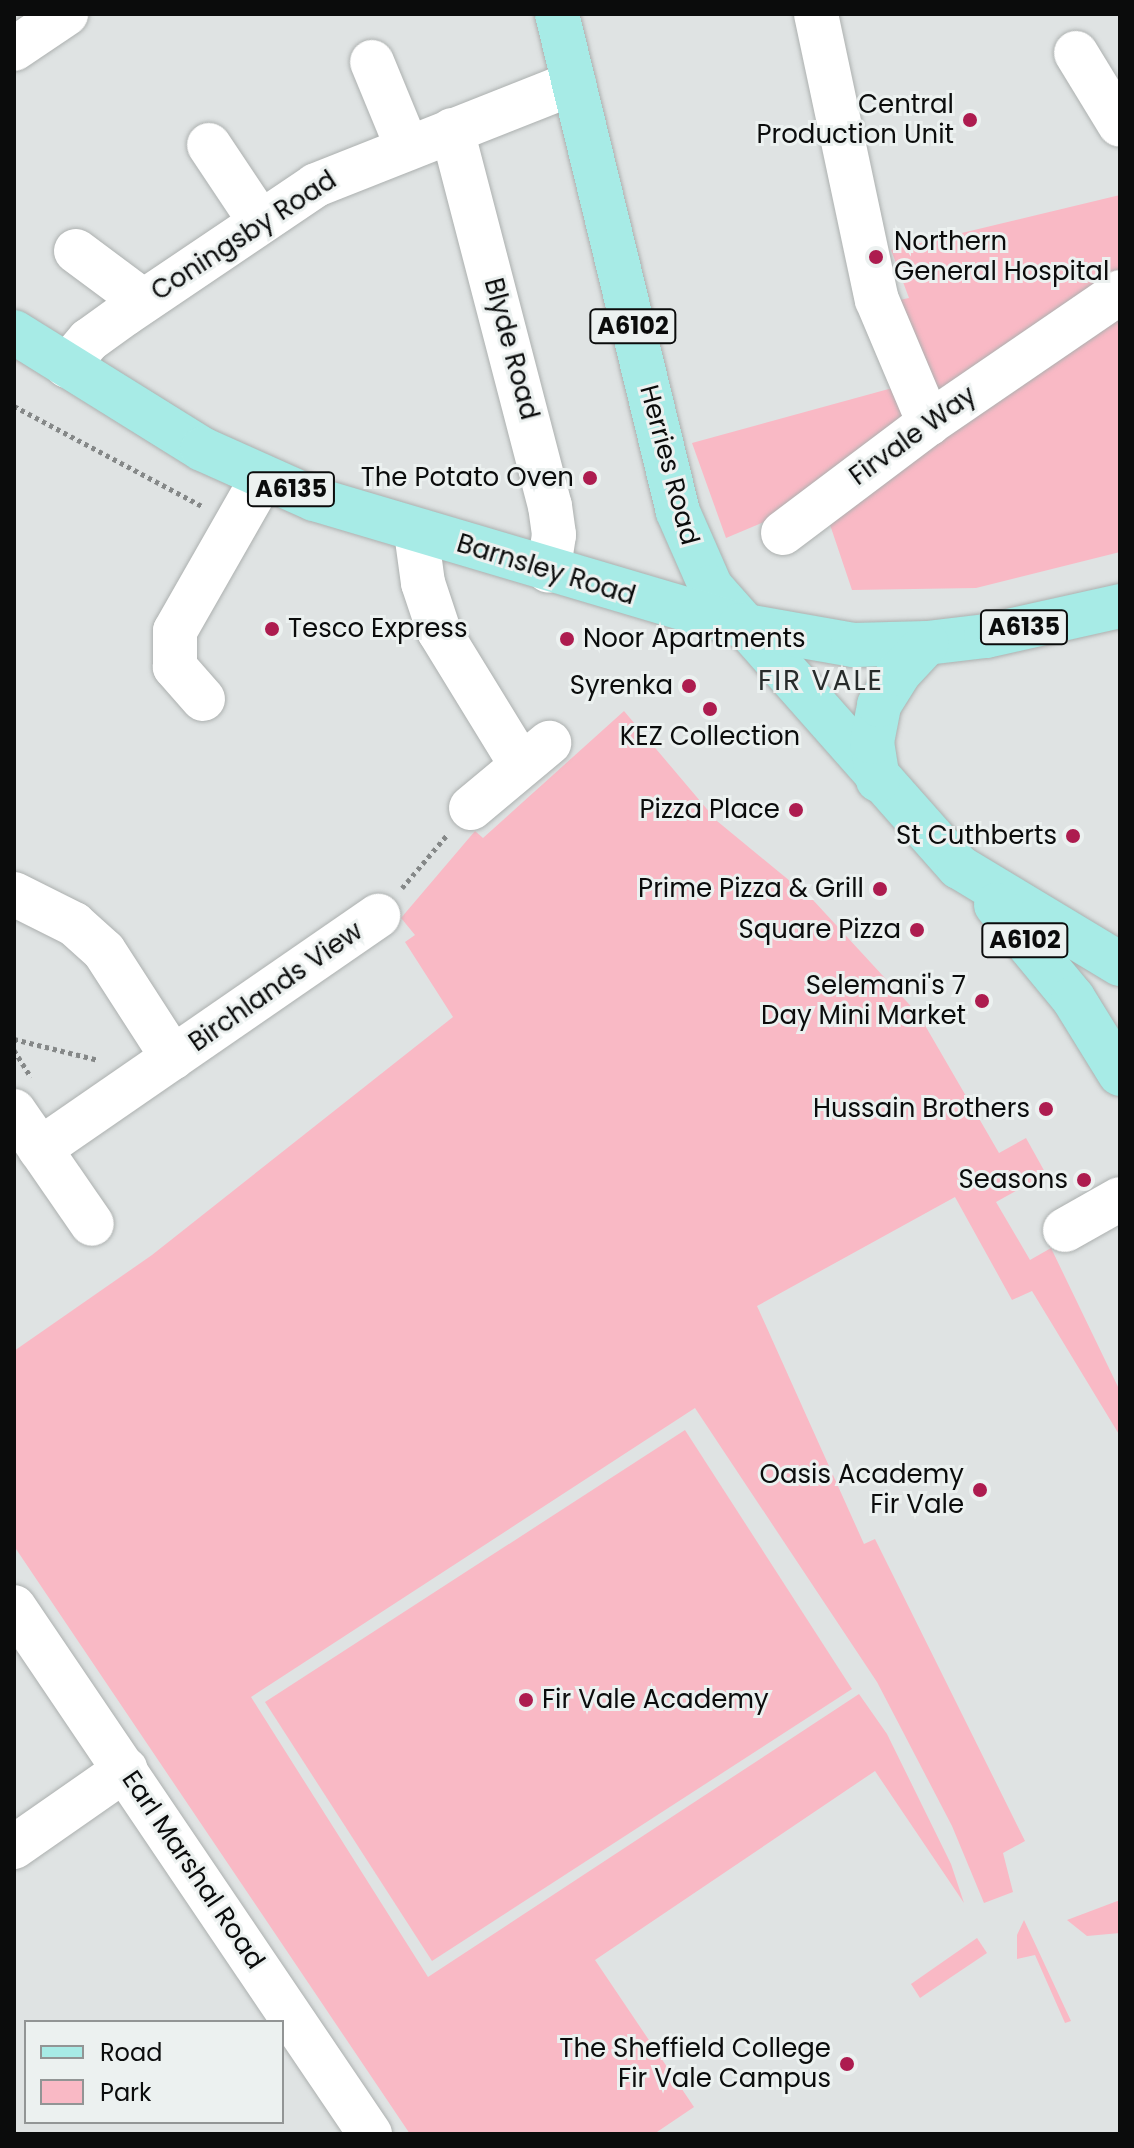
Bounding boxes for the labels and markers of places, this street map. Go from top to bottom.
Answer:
place label: Central Production Unit [756,89,954,150]
marker: Central Production Unit [961,111,979,129]
place label: Northern General Hospital [894,226,1109,288]
marker: Northern General Hospital [865,246,887,268]
place label: The Potato Oven [361,462,574,494]
marker: The Potato Oven [581,469,599,487]
place label: Tesco Express [288,613,467,645]
marker: Tesco Express [263,620,281,638]
place label: Noor Apartments [583,623,806,655]
marker: Noor Apartments [558,630,576,648]
place label: Syrenka [570,670,673,702]
marker: Syrenka [680,677,698,695]
marker: KEZ Collection [701,700,719,718]
place label: KEZ Collection [620,721,800,753]
place label: Pizza Place [639,794,780,826]
marker: Pizza Place [787,801,805,819]
place label: St Cuthberts [896,820,1057,852]
marker: St Cuthberts [1064,827,1082,845]
place label: Prime Pizza & Grill [638,873,864,905]
marker: Prime Pizza & Grill [871,880,889,898]
place label: Square Pizza [739,914,901,946]
marker: Square Pizza [908,921,926,939]
place label: Selemani's 7 Day Mini Market [761,970,966,1032]
marker: Selemani's 7 Day Mini Market [973,992,991,1010]
place label: Hussain Brothers [813,1093,1030,1125]
marker: Hussain Brothers [1037,1100,1055,1118]
place label: Seasons [959,1164,1068,1196]
marker: Seasons [1075,1171,1093,1189]
place label: Oasis Academy Fir Vale [760,1459,964,1520]
marker: Oasis Academy Fir Vale [971,1481,989,1499]
place label: Fir Vale Academy [542,1684,769,1716]
marker: Fir Vale Academy [517,1691,535,1709]
place label: The Sheffield College Fir Vale Campus [559,2033,831,2094]
marker: The Sheffield College Fir Vale Campus [838,2055,856,2073]

